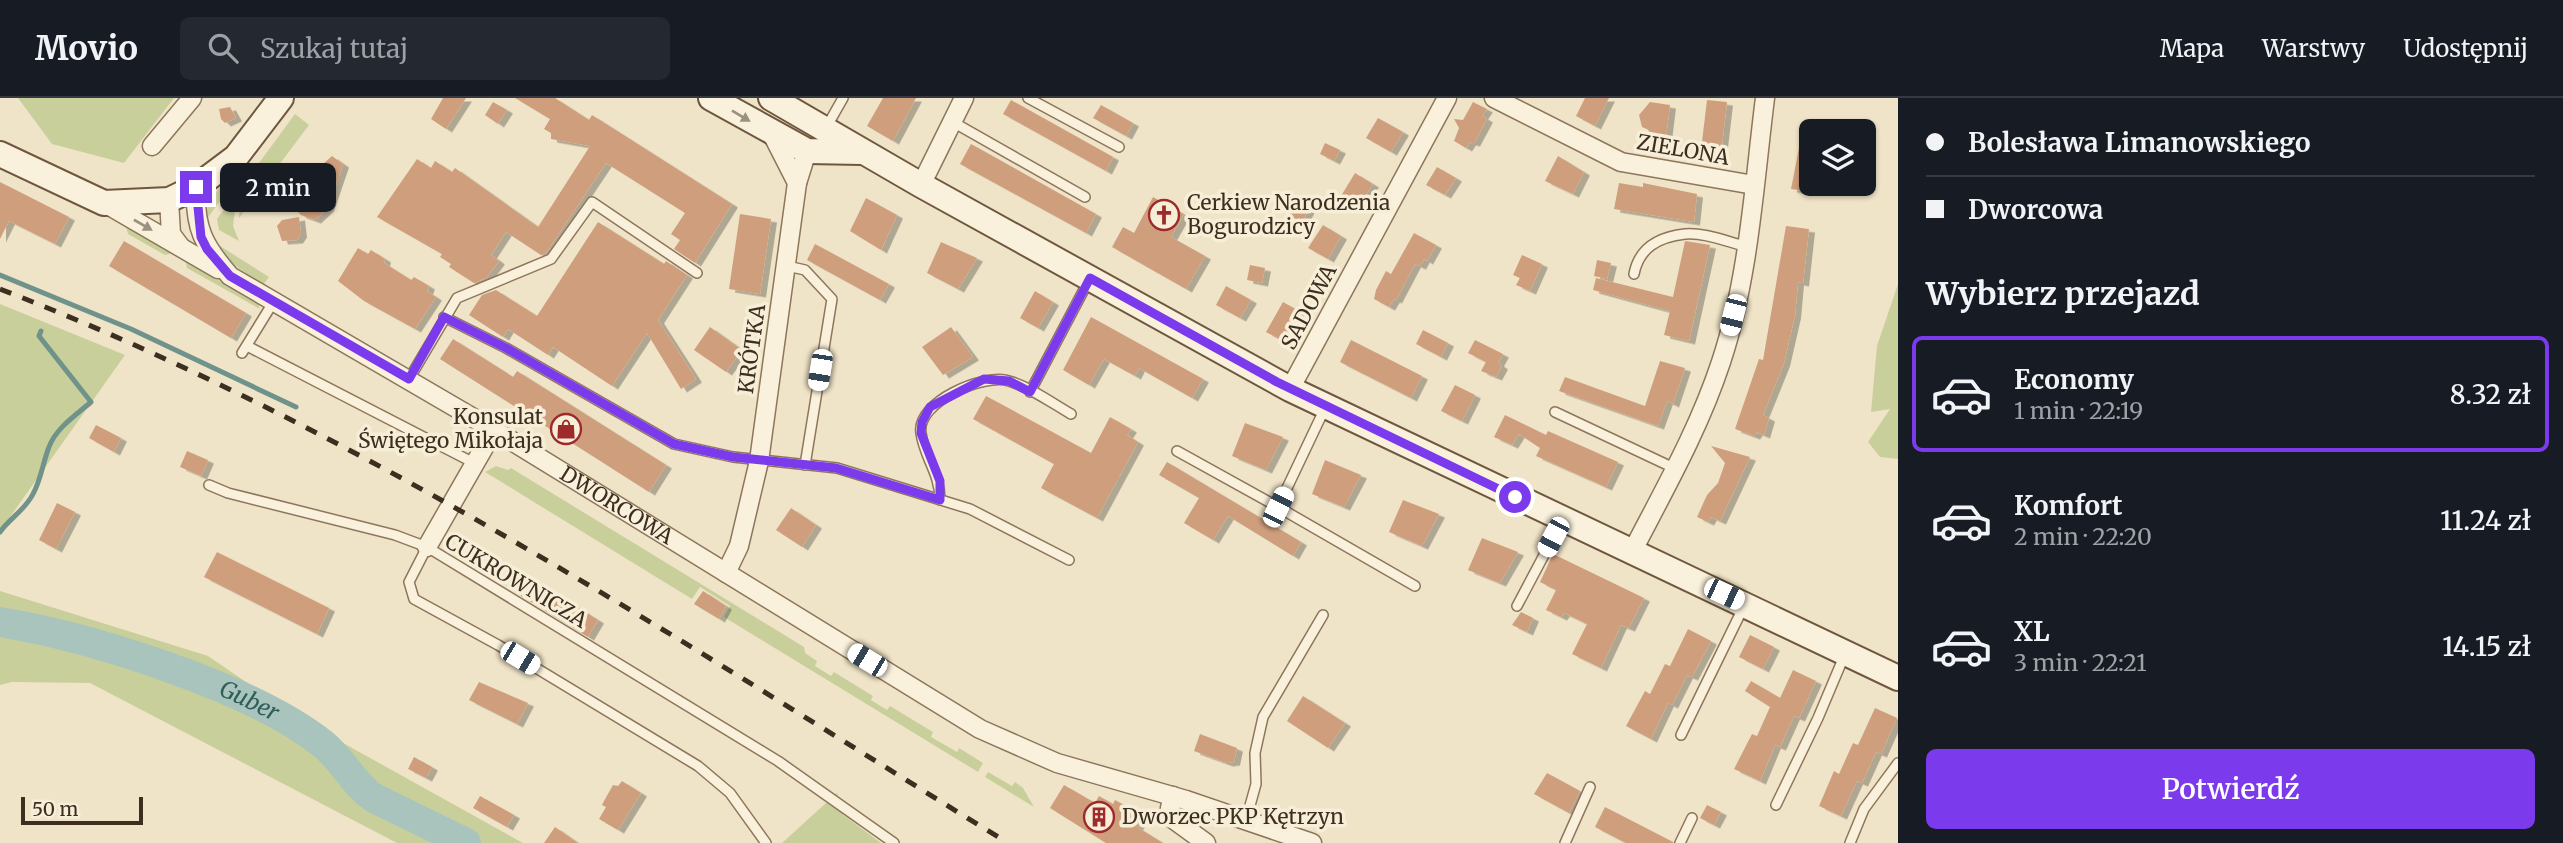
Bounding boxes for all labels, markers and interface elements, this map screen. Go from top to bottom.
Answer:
search box [180,17,670,80]
text: Movio [35,28,138,69]
icon: search [204,29,242,67]
text: Szukaj tutaj [260,32,408,65]
text: Mapa [2160,33,2224,64]
text: Warstwy [2262,33,2365,64]
text: Udostępnij [2403,33,2528,64]
one-way arrow [732,110,751,122]
map controls [1799,119,1876,196]
button: layers [1799,119,1876,196]
text: Bolesława Limanowskiego [1968,126,2311,159]
street label: ZIELONA [1635,128,1732,171]
callout: 2 min [220,162,336,212]
route end [180,171,212,203]
text: 2 min [246,173,310,202]
place label: Cerkiew Narodzenia Bogurodzicy [1187,189,1390,240]
text: Dworcowa [1968,193,2103,226]
church icon: Cerkiew Narodzenia Bogurodzicy [1147,198,1181,232]
one-way arrow [133,219,152,231]
street label: SADOWA [1275,259,1342,354]
text: Wybierz przejazd [1926,274,2200,314]
car [1718,292,1749,338]
street label: KRÓTKA [732,302,771,395]
car [807,348,834,392]
icon: car [1930,363,1993,426]
text: Economy [2014,363,2134,396]
text: 8.32 zł [2450,378,2531,411]
text: 1 min · 22:19 [2014,396,2143,425]
place label: Konsulat Świętego Mikołaja [358,403,543,454]
shop icon: Konsulat Świętego Mikołaja [549,412,583,446]
street label: DWORCOWA [555,460,679,550]
route start [1499,481,1531,513]
car [1260,484,1297,530]
icon: car [1930,489,1993,552]
text: Komfort [2014,489,2123,522]
text: 11.24 zł [2440,504,2531,537]
car [1534,514,1573,560]
text: 2 min · 22:20 [2014,522,2152,551]
street label: CUKROWNICZA [440,527,593,634]
car [1701,576,1748,612]
icon: car [1930,615,1993,678]
text: XL [2014,615,2050,648]
text: 14.15 zł [2442,630,2531,663]
car [497,638,544,678]
car [844,640,891,680]
text: 3 min · 22:21 [2014,648,2147,677]
water label: Guber [215,674,285,727]
button: Potwierdź [1926,749,2535,829]
scale bar [21,794,144,826]
text: 50 m [32,797,78,821]
building icon: Dworzec PKP Kętrzyn [1082,800,1116,834]
place label: Dworzec PKP Kętrzyn [1122,803,1344,830]

